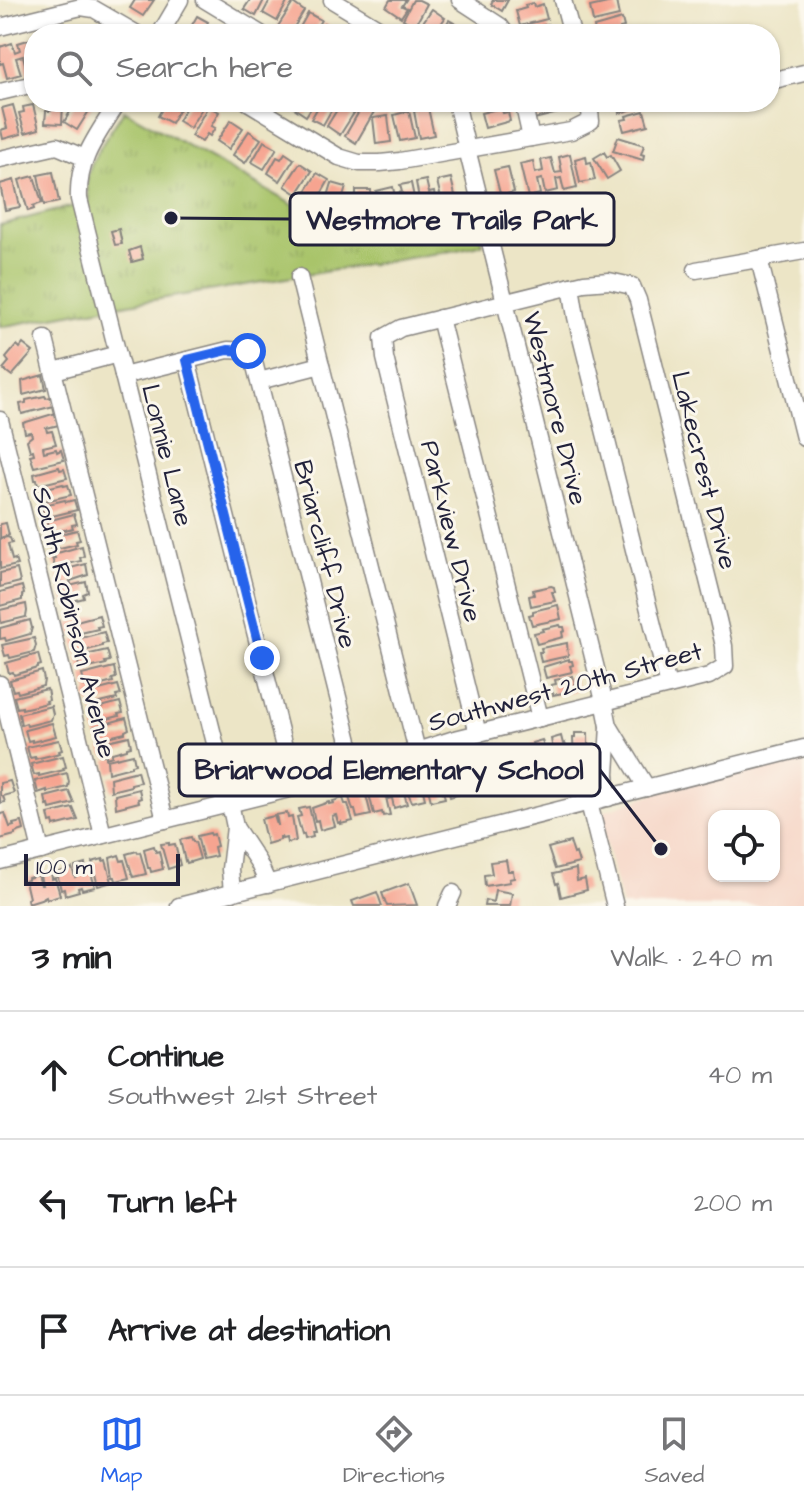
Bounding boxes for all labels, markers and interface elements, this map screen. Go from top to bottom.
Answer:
search box [24,24,780,112]
icon: search [52,46,96,90]
text: Search here [116,47,293,89]
callout: Westmore Trails Park [290,193,614,245]
text: Westmore Trails Park [305,201,599,240]
street label: Westmore Drive [514,308,597,509]
route start [230,333,266,369]
street label: Lakecrest Drive [662,368,746,573]
street label: Lonnie Lane [132,380,202,530]
street label: Parkview Drive [411,437,491,626]
street label: Briarcliff Drive [284,456,366,652]
street label: South Robinson Avenue [23,483,125,762]
street label: Southwest 20th Street [424,633,707,741]
route end [244,640,280,676]
callout: Briarwood Elementary School [179,744,600,796]
text: Briarwood Elementary School [194,751,584,793]
map controls [708,810,780,882]
button: locate [708,810,780,882]
scale bar [24,850,180,886]
text: 100 m [36,852,93,883]
text: 3 min [32,934,112,982]
text: Walk · 240 m [610,940,772,976]
text: Continue [108,1036,224,1078]
icon: ahead [32,1053,76,1097]
text: 40 m [707,1057,772,1093]
text: Southwest 21st Street [108,1078,377,1114]
icon: left [32,1181,76,1225]
text: Turn left [108,1182,236,1224]
text: 200 m [694,1185,772,1221]
icon: arrive [32,1309,76,1353]
text: Arrive at destination [108,1310,390,1352]
tab: Map [100,1412,144,1491]
tab: Directions [343,1412,445,1491]
tab: Saved [644,1412,704,1491]

